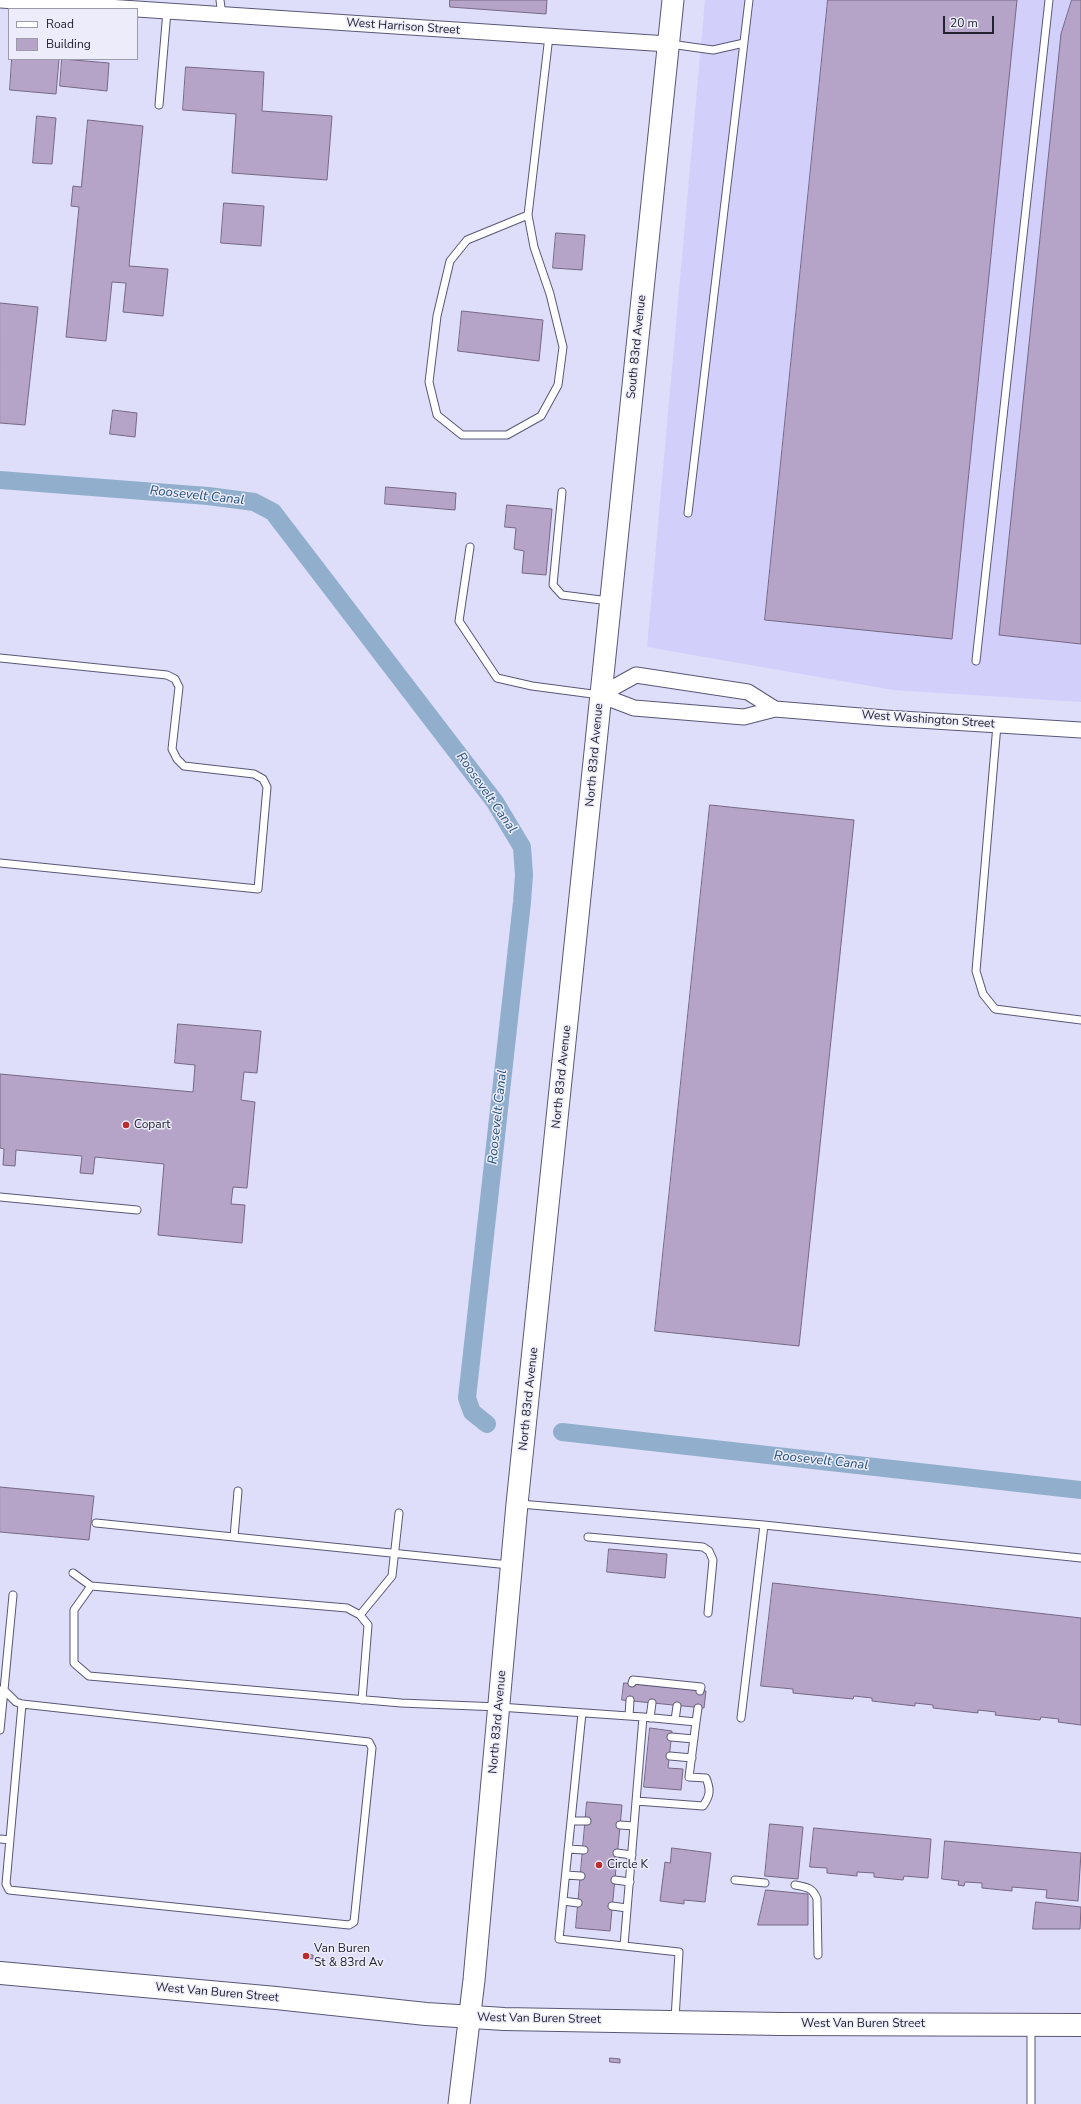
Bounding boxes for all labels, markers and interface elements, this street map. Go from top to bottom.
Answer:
legend [8,8,138,60]
scale bar [945,8,996,34]
text: 20 m [950,15,978,31]
text: Road [46,16,74,32]
street label: West Harrison Street [346,16,460,38]
text: Building [46,36,91,52]
street label: South 83rd Avenue [624,294,650,400]
water label: Roosevelt Canal [149,483,245,509]
street label: North 83rd Avenue [583,703,607,807]
street label: West Washington Street [861,708,995,732]
water label: Roosevelt Canal [452,750,520,836]
street label: North 83rd Avenue [549,1025,575,1129]
water label: Roosevelt Canal [485,1069,511,1165]
place label: Copart [134,1118,170,1132]
marker: Copart [121,1120,131,1130]
street label: North 83rd Avenue [516,1347,542,1451]
water label: Roosevelt Canal [773,1448,869,1474]
street label: North 83rd Avenue [486,1670,510,1774]
place label: Circle K [607,1858,648,1872]
marker: Circle K [594,1860,604,1870]
place label: Van Buren St & 83rd Av [314,1942,383,1970]
marker: Van Buren St & 83rd Av [301,1951,311,1961]
street label: West Van Buren Street [155,1980,279,2006]
street label: West Van Buren Street [477,2011,601,2027]
street label: West Van Buren Street [801,2017,925,2031]

